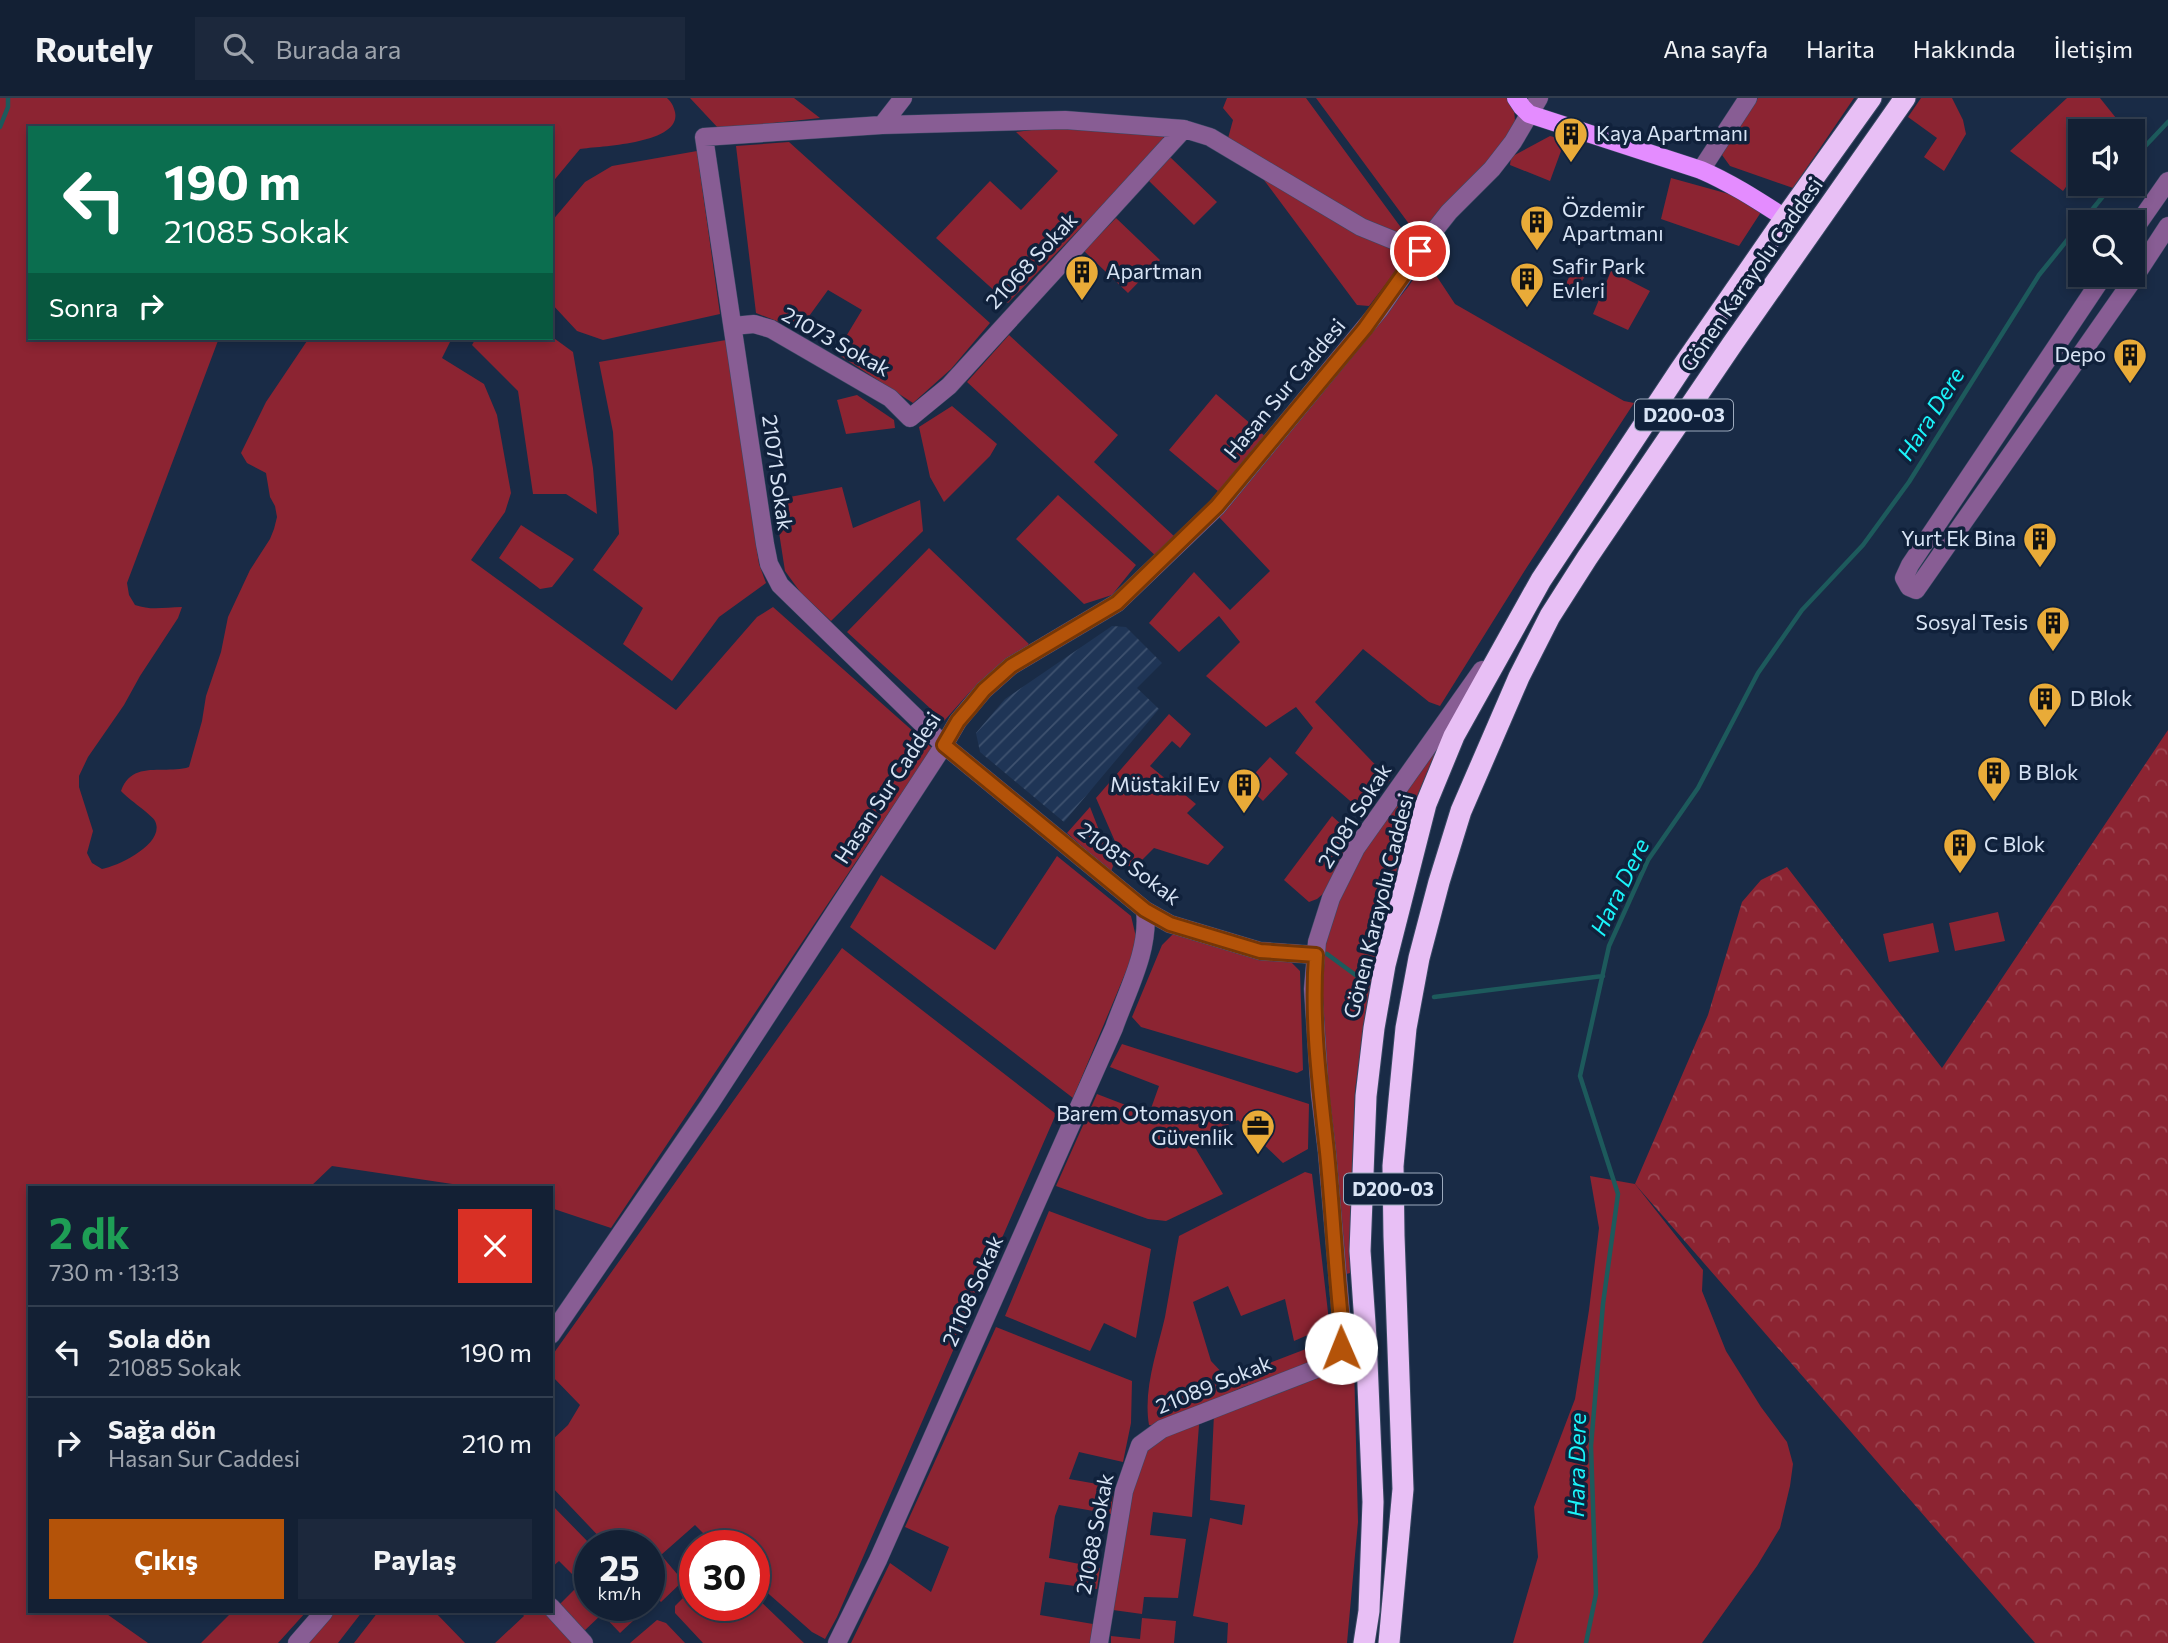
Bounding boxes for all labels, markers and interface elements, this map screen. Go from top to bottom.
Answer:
search box [195,17,685,80]
text: Routely [35,28,153,69]
icon: search [219,29,257,67]
text: Burada ara [275,33,401,64]
text: Ana sayfa [1663,34,1768,63]
text: Harita [1806,34,1875,63]
text: Hakkında [1913,34,2016,63]
text: İletişim [2054,34,2133,63]
building icon: Kaya Apartmanı [1552,115,1590,164]
map controls [2068,119,2145,287]
button: sound [2068,119,2145,196]
place label: Kaya Apartmanı [1596,120,1748,145]
text: 190 m [164,150,301,210]
icon: left [49,154,140,245]
street label: Gönen Karayolu Caddesi [1674,172,1827,376]
place label: Özdemir Apartmanı [1562,196,1664,245]
building icon: Özdemir Apartmanı [1518,203,1556,252]
street label: 21068 Sokak [980,207,1082,313]
text: 21085 Sokak [164,210,350,250]
button: search [2068,210,2145,287]
pin [1390,221,1450,281]
icon: arrive [1401,232,1439,270]
building icon: Apartman [1063,253,1101,302]
place label: Safir Park Evleri [1552,253,1645,302]
place label: Apartman [1106,258,1202,283]
building icon: Safir Park Evleri [1508,260,1546,309]
icon: right [132,287,170,325]
text: Sonra [49,291,118,322]
street label: 21073 Sokak [778,301,895,381]
street label: Hasan Sur Caddesi [1218,313,1350,463]
building icon: Depo [2111,336,2149,385]
place label: Depo [2054,341,2106,366]
water label: Hara Dere [1891,362,1970,465]
road number: D200-03 [1635,400,1733,430]
street label: 21071 Sokak [758,413,799,532]
building icon: Yurt Ek Bina [2021,520,2059,569]
place label: Yurt Ek Bina [1901,525,2016,550]
building icon: Sosyal Tesis [2034,604,2072,653]
place label: Sosyal Tesis [1916,609,2028,634]
building icon: D Blok [2026,680,2064,729]
place label: D Blok [2070,685,2132,710]
street label: Hasan Sur Caddesi [828,707,945,868]
building icon: B Blok [1975,754,2013,803]
street label: 21081 Sokak [1312,758,1396,872]
place label: B Blok [2018,759,2078,784]
building icon: Müstakil Ev [1225,766,1263,815]
place label: Müstakil Ev [1110,771,1220,796]
street label: Gönen Karayolu Caddesi [1337,791,1418,1021]
street label: 21085 Sokak [1074,816,1186,909]
building icon: C Blok [1941,826,1979,875]
place label: C Blok [1984,831,2045,856]
water label: Hara Dere [1584,833,1655,940]
place label: Barem Otomasyon Güvenlik [1056,1100,1234,1149]
office icon: Barem Otomasyon Güvenlik [1239,1107,1277,1156]
road number: D200-03 [1344,1174,1442,1204]
text: 2 dk [49,1206,130,1258]
button: close [458,1209,532,1283]
street label: 21108 Sokak [936,1231,1007,1350]
text: 730 m · 13:13 [49,1258,179,1286]
position arrow [1304,1311,1378,1385]
text: Sola dön [108,1322,211,1353]
icon: left [49,1333,87,1371]
text: 190 m [460,1336,532,1367]
street label: 21089 Sokak [1152,1349,1275,1418]
text: 21085 Sokak [108,1353,241,1381]
water label: Hara Dere [1561,1412,1591,1518]
text: Sağa dön [108,1413,216,1444]
icon: right [49,1424,87,1462]
text: 210 m [462,1427,532,1458]
text: Hasan Sur Caddesi [108,1444,300,1472]
street label: 21088 Sokak [1070,1471,1117,1596]
button: Çıkış [49,1519,284,1599]
button: Paylaş [298,1519,532,1599]
speed limit sign: 30 [679,1530,770,1621]
text: 25 [599,1545,640,1588]
text: km/h [598,1582,641,1604]

